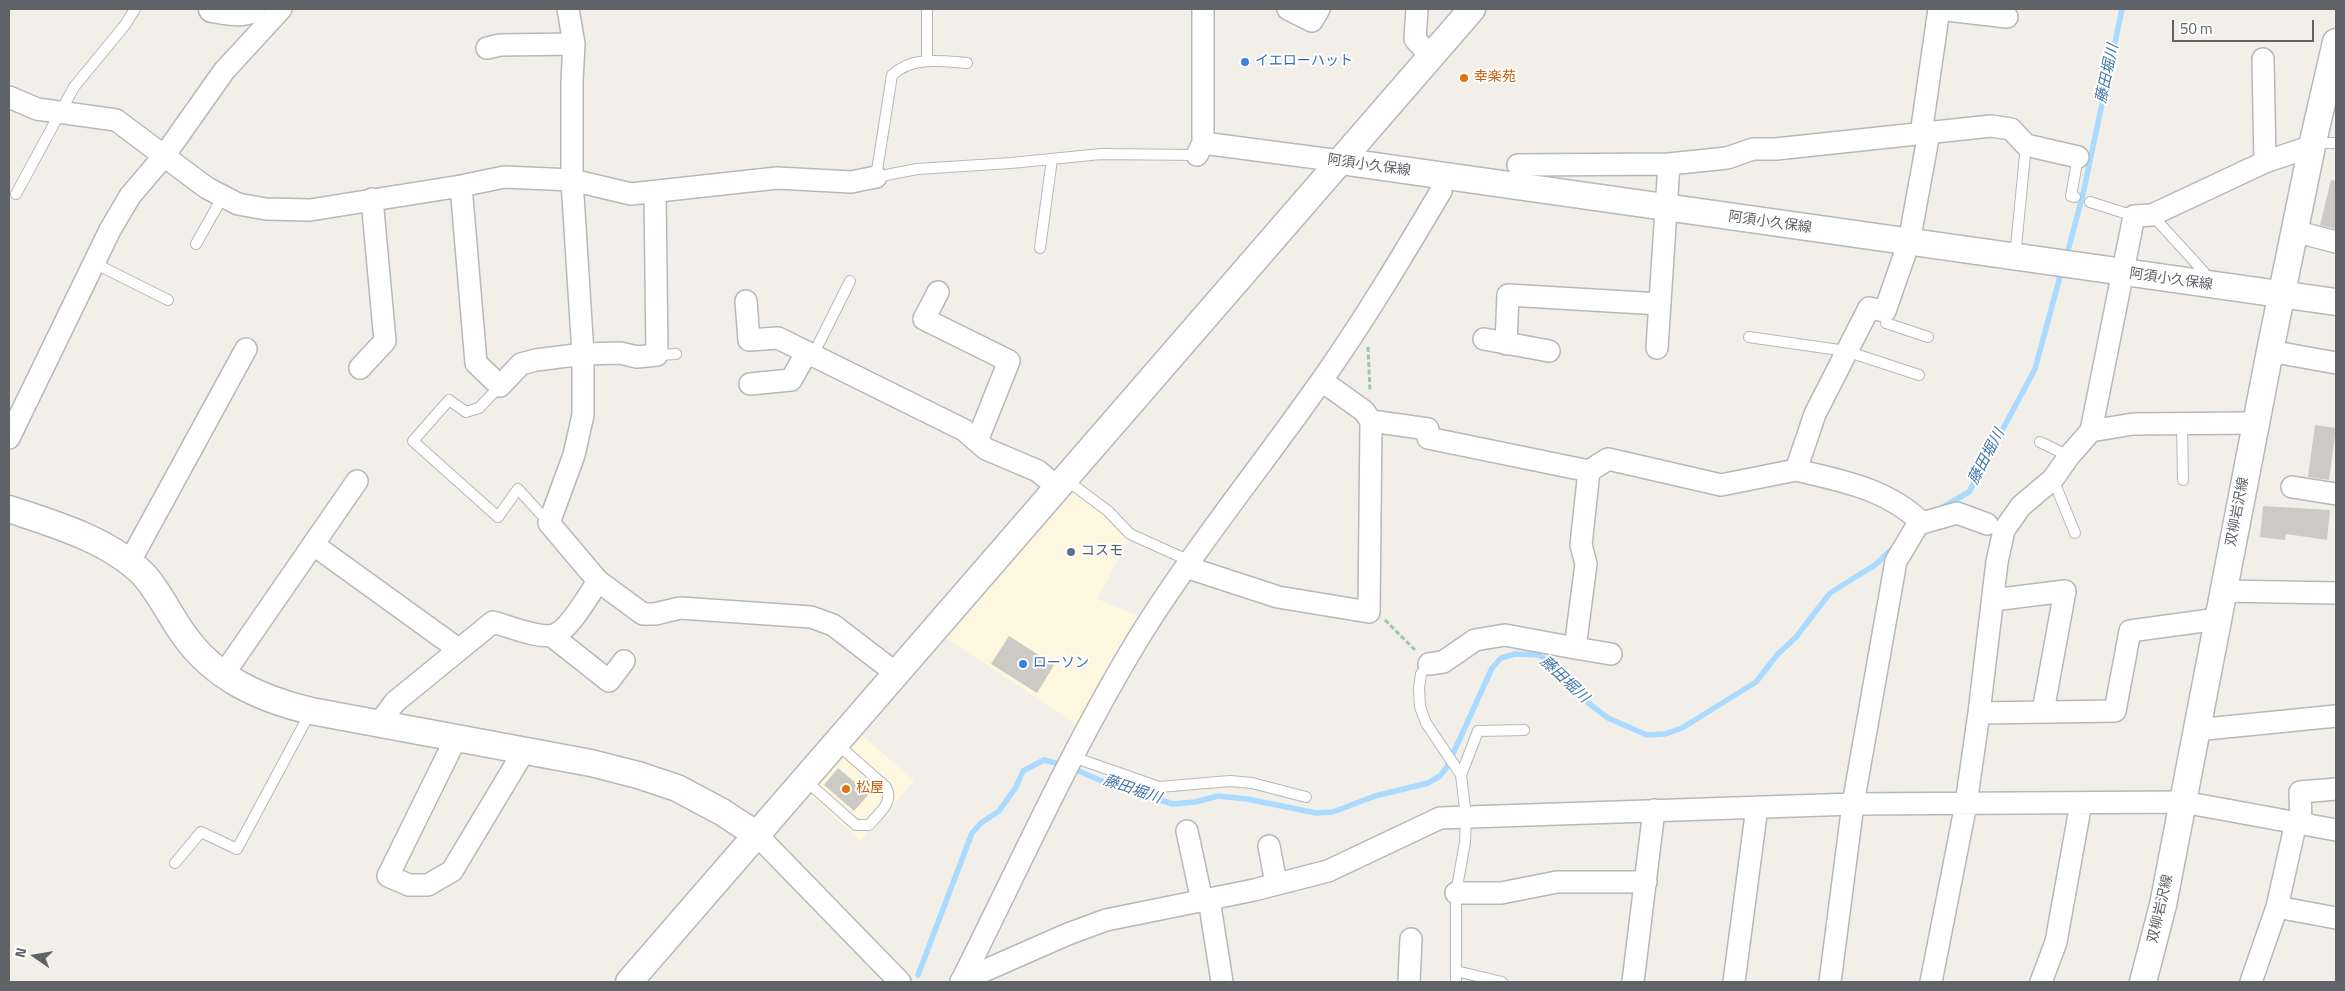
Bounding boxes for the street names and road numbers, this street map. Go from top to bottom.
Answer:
street label: 阿須小久保線 [1326,152,1412,180]
street label: 阿須小久保線 [1727,209,1813,237]
street label: 阿須小久保線 [2128,266,2214,294]
street label: 双柳岩沢線 [2223,476,2253,548]
street label: 双柳岩沢線 [2145,873,2177,945]

